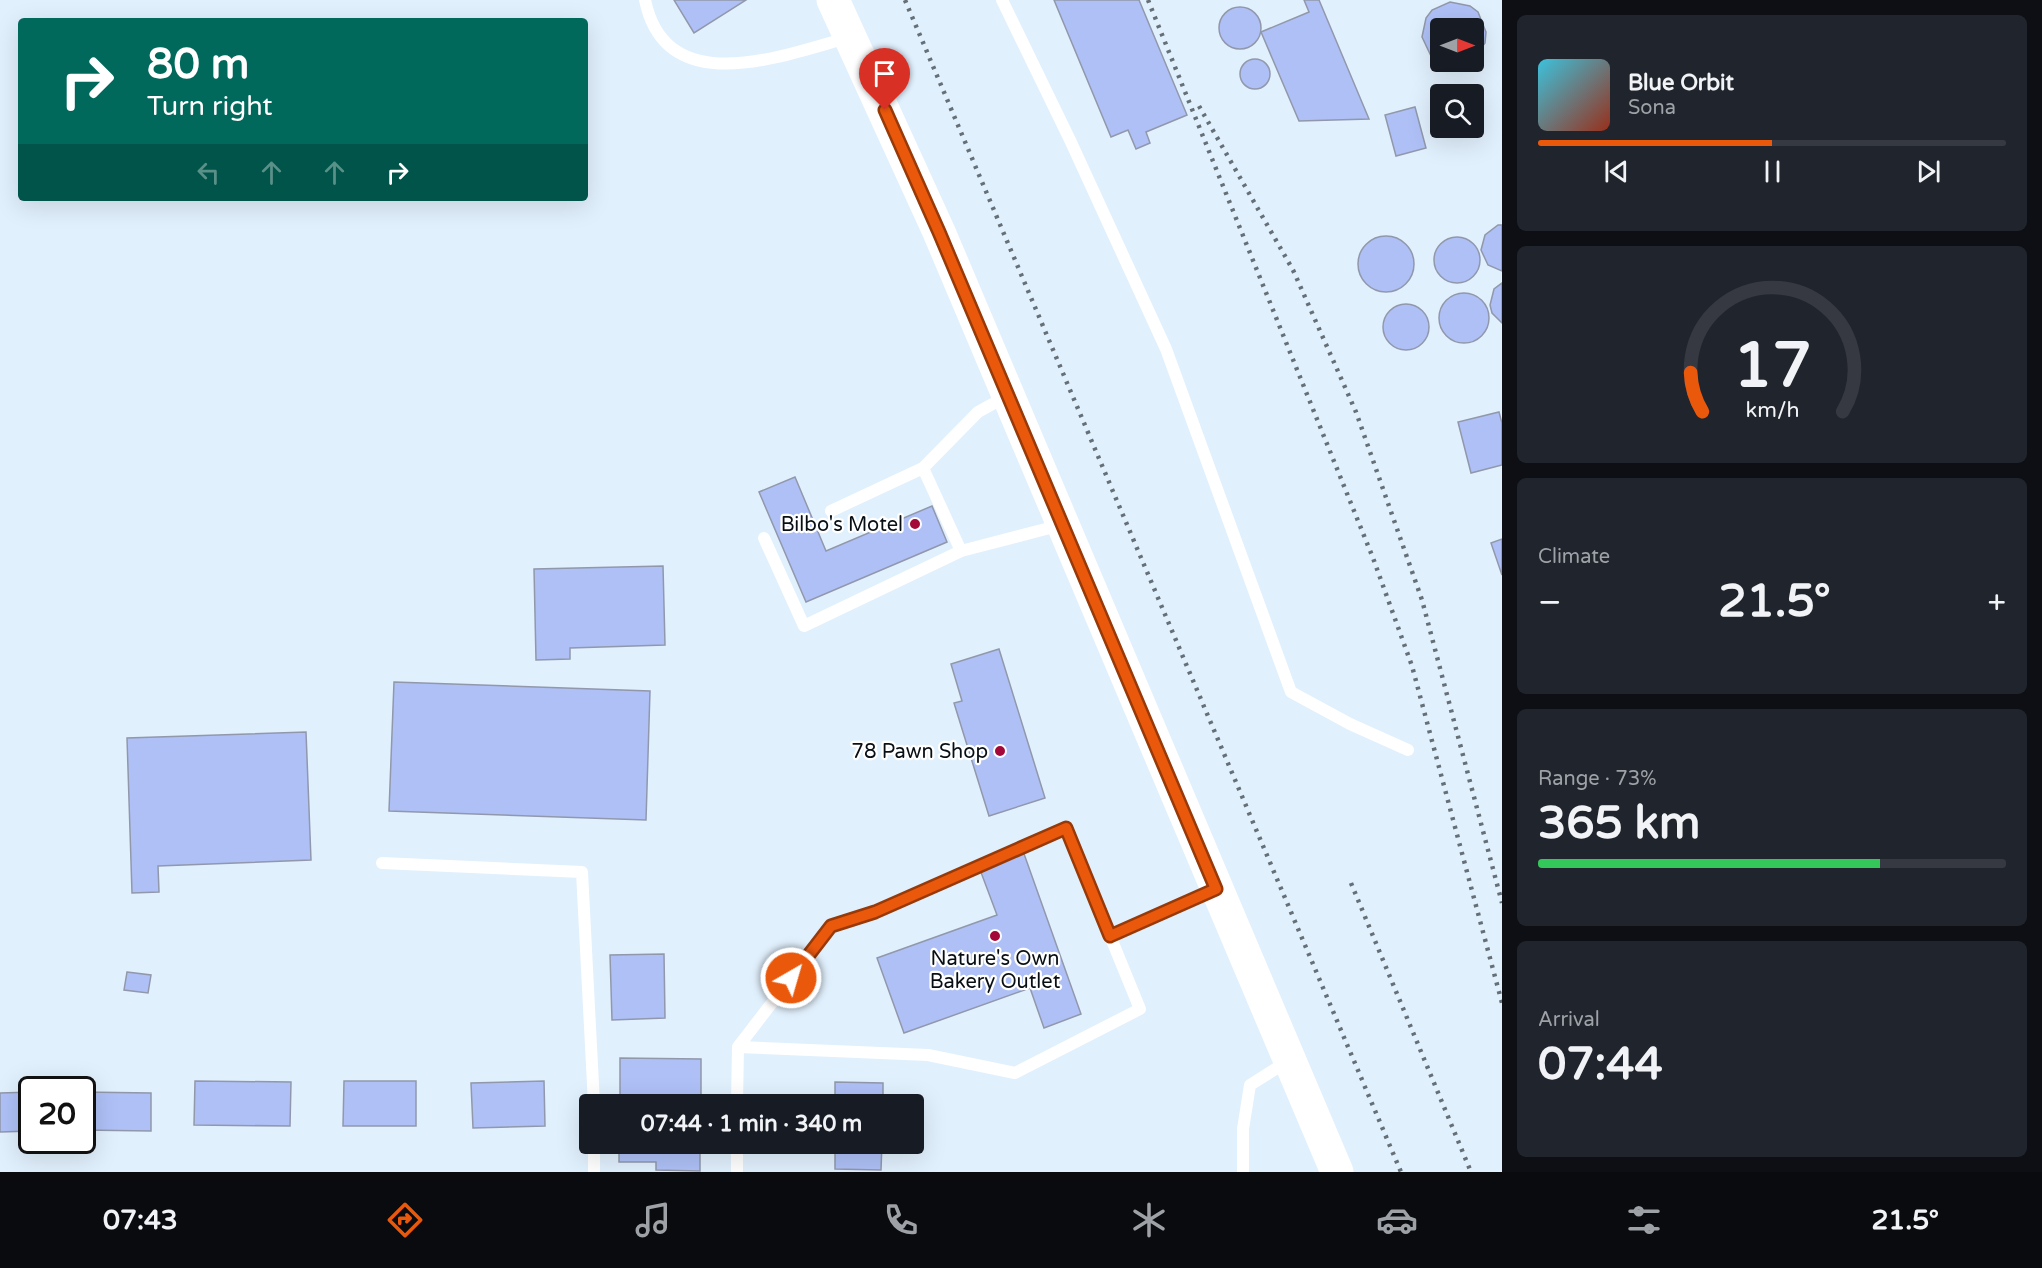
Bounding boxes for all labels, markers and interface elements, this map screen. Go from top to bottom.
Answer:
north arrow [1430,18,1484,72]
map controls [1430,18,1484,138]
text: 80 m [147,39,249,90]
icon: right [48,42,126,120]
pin [859,48,910,110]
icon: arrive [868,57,901,90]
text: Blue Orbit [1628,70,1734,96]
button: search [1430,84,1484,138]
text: Turn right [147,90,273,123]
text: Sona [1628,96,1676,120]
icon: previous [1600,155,1633,188]
icon: pause [1756,155,1789,188]
icon: next [1912,155,1945,188]
icon: left [192,156,225,189]
icon: ahead [255,156,288,189]
icon: ahead [318,156,351,189]
icon: right [381,156,414,189]
text: 17 [1733,329,1811,404]
text: km/h [1745,397,1799,423]
place label: Bilbo's Motel [781,513,903,537]
marker: Bilbo's Motel [908,517,922,531]
text: Climate [1538,545,1610,569]
text: 21.5° [1718,575,1831,629]
text: − [1538,583,1562,622]
text: + [1987,583,2006,622]
place label: 78 Pawn Shop [851,740,988,764]
marker: 78 Pawn Shop [993,744,1007,758]
text: Range · 73% [1538,767,1657,791]
text: 365 km [1538,797,1700,851]
marker: Nature's Own Bakery Outlet [988,929,1002,943]
position arrow [759,946,823,1010]
place label: Nature's Own Bakery Outlet [930,947,1061,994]
text: Arrival [1538,1008,1600,1032]
text: 07:44 [1538,1038,1663,1092]
speed limit sign: 20 [18,1076,96,1154]
text: 07:44 · 1 min · 340 m [641,1111,862,1137]
icon: directions [384,1199,426,1241]
icon: music [632,1199,674,1241]
icon: phone [880,1199,922,1241]
icon: climate [1128,1199,1170,1241]
icon: car [1376,1199,1418,1241]
icon: filters [1623,1199,1665,1241]
text: 07:43 [103,1204,178,1237]
text: 21.5° [1871,1204,1939,1237]

